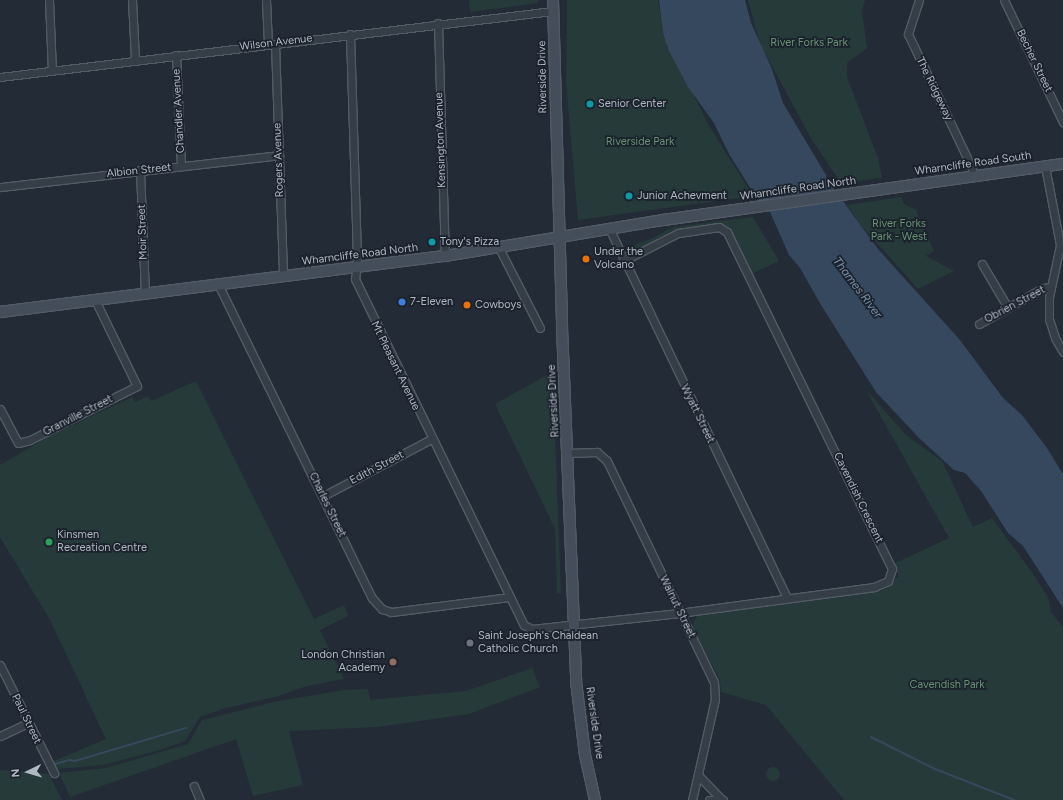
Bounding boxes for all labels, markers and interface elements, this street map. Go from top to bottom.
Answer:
street label: Becher Street [1013,28,1055,94]
street label: Wilson Avenue [239,32,313,54]
park label: River Forks Park [770,36,848,50]
street label: Riverside Drive [536,40,550,114]
street label: The Ridgeway [913,55,955,123]
street label: Chandler Avenue [170,69,188,153]
street label: Kensington Avenue [433,92,449,188]
place label: Senior Center [598,97,666,111]
marker: Senior Center [585,99,595,109]
street label: Rogers Avenue [271,123,287,197]
park label: Riverside Park [606,135,674,149]
street label: Wharncliffe Road South [914,149,1032,179]
street label: Albion Street [106,161,172,181]
street label: Wharncliffe Road North [739,174,857,204]
place label: Junior Achevment [637,189,727,203]
marker: Junior Achevment [624,191,634,201]
street label: Moir Street [135,204,151,260]
park label: River Forks Park - West [871,218,927,244]
place label: Tony's Pizza [440,235,499,249]
marker: Tony's Pizza [427,237,437,247]
street label: Wharncliffe Road North [301,241,419,269]
place label: Under the Volcano [594,246,643,272]
marker: Under the Volcano [581,254,591,264]
water label: Thames River [829,255,885,321]
street label: Obrien Street [982,283,1048,327]
place label: 7-Eleven [410,295,453,309]
marker: 7-Eleven [397,297,407,307]
place label: Cowboys [475,298,521,312]
marker: Cowboys [462,300,472,310]
street label: Mt Pleasant Avenue [368,319,422,413]
street label: Riverside Drive [545,364,563,438]
street label: Wyatt Street [677,383,717,445]
street label: Granville Street [41,393,115,439]
street label: Edith Street [348,448,406,488]
street label: Cavendish Crescent [830,451,886,545]
street label: Charles Street [306,470,348,540]
place label: Kinsmen Recreation Centre [57,529,147,555]
marker: Kinsmen Recreation Centre [44,537,54,547]
street label: Walnut Street [656,574,698,640]
place label: Saint Joseph's Chaldean Catholic Church [478,630,598,656]
marker: Saint Joseph's Chaldean Catholic Church [465,638,475,648]
place label: London Christian Academy [301,649,385,675]
marker: London Christian Academy [388,657,398,667]
park label: Cavendish Park [909,678,985,692]
street label: Riverside Drive [582,686,606,760]
street label: Paul Street [8,692,44,746]
north arrow [8,752,48,792]
text: N [9,768,22,778]

